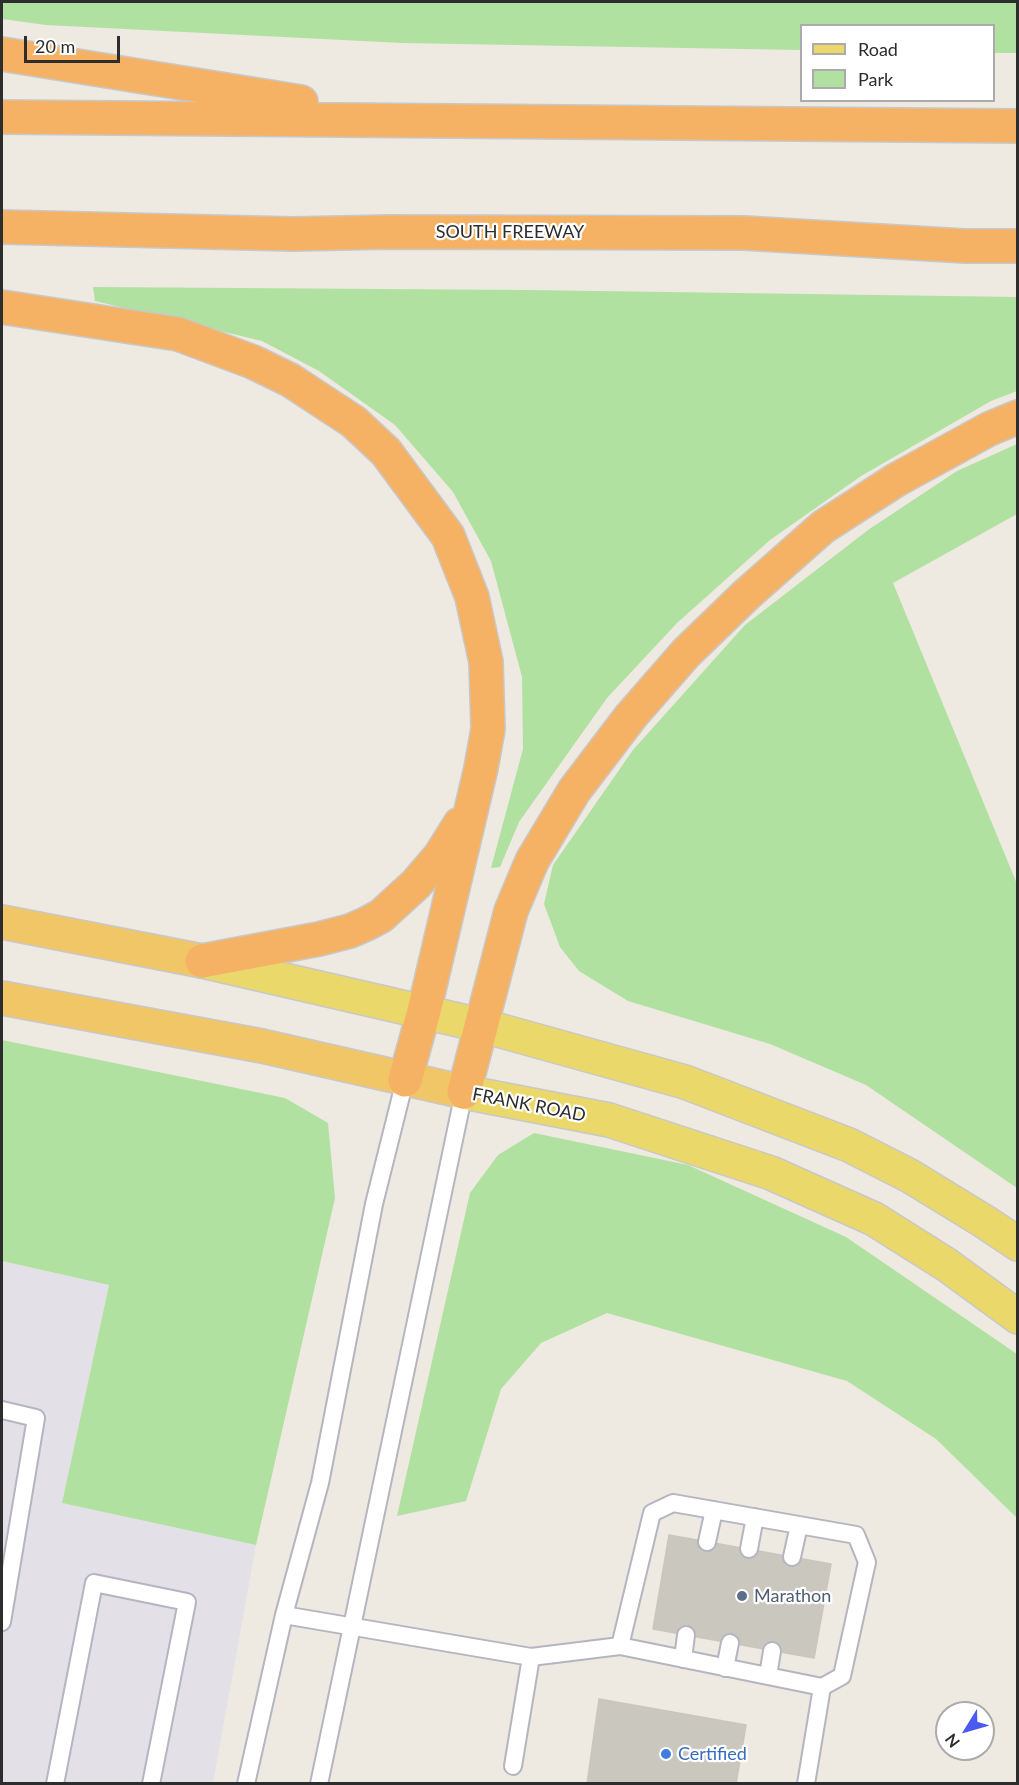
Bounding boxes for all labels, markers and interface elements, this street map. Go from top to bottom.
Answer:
scale bar [27,24,123,62]
legend [800,24,995,102]
text: 20 m [35,35,75,57]
text: Road [858,38,898,60]
text: Park [858,68,893,90]
street label: SOUTH FREEWAY [436,221,584,243]
street label: FRANK ROAD [470,1083,588,1127]
place label: Marathon [754,1585,831,1607]
marker: Marathon [735,1589,749,1603]
north arrow [935,1701,995,1761]
text: N [941,1730,963,1752]
place label: Certified [678,1743,747,1765]
marker: Certified [659,1747,673,1761]

